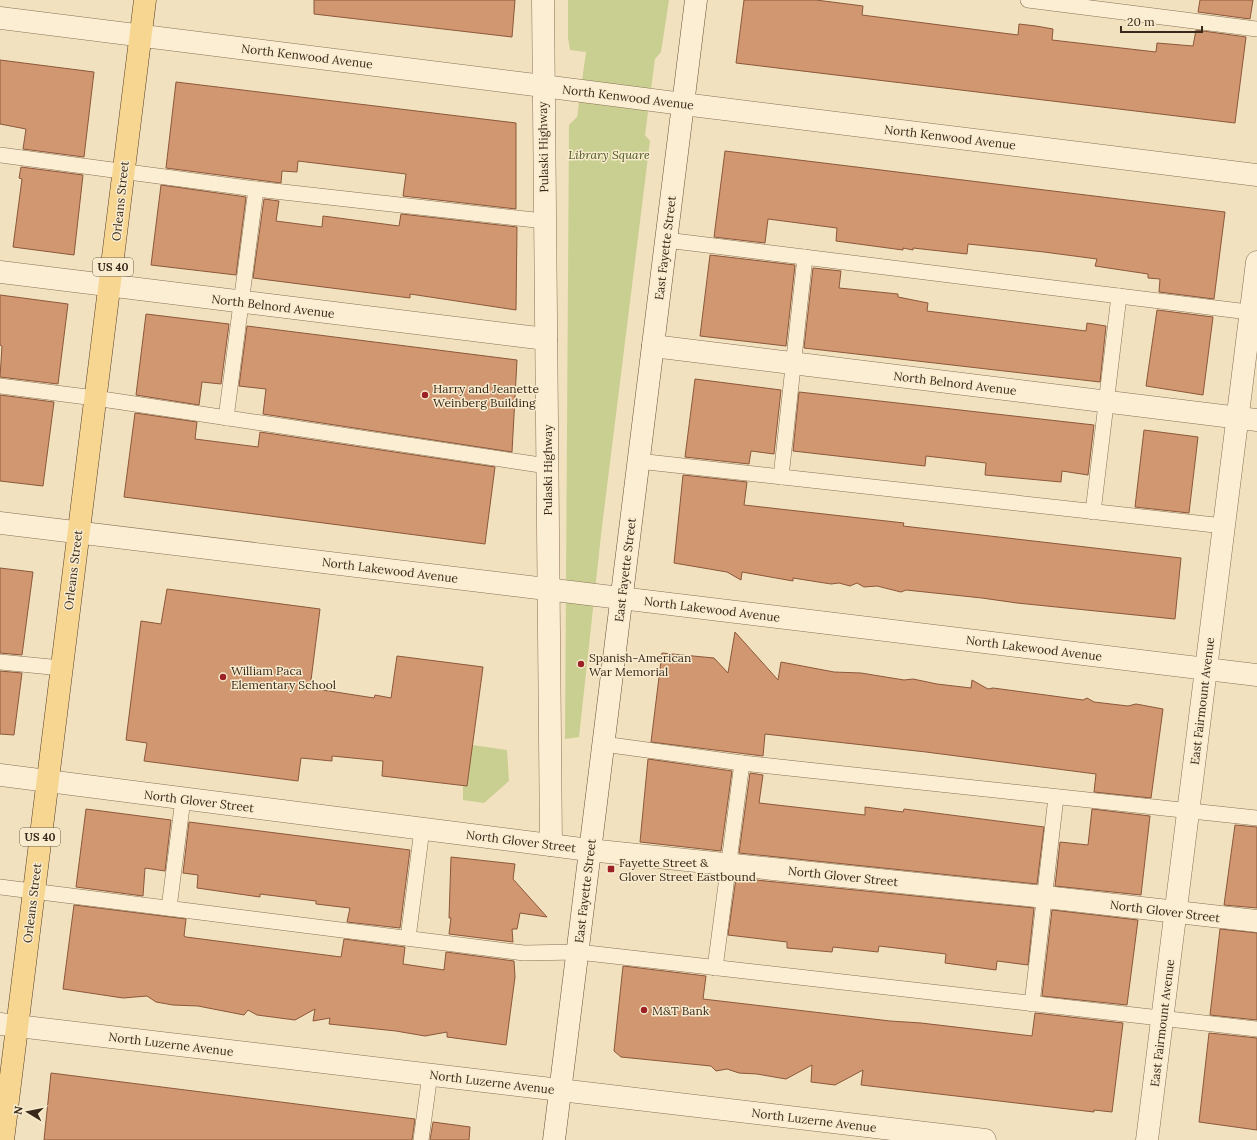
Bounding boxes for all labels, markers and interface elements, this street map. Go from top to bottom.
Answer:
scale bar [1121,8,1202,34]
text: 20 m [1127,14,1155,29]
street label: North Kenwood Avenue [240,40,374,72]
street label: North Kenwood Avenue [561,81,695,113]
street label: Pulaski Highway [535,101,551,193]
street label: North Kenwood Avenue [883,121,1017,153]
park label: Library Square [568,147,650,162]
street label: Orleans Street [108,160,132,242]
street label: East Fayette Street [651,195,679,301]
road number: US 40 [93,258,133,276]
street label: North Belnord Avenue [211,291,336,321]
street label: North Belnord Avenue [893,368,1018,398]
place label: Harry and Jeanette Weinberg Building [433,381,539,410]
marker: Harry and Jeanette Weinberg Building [420,390,430,400]
street label: Pulaski Highway [540,424,555,516]
street label: East Fayette Street [611,517,639,623]
street label: Orleans Street [61,529,85,611]
street label: North Lakewood Avenue [321,554,459,586]
street label: North Lakewood Avenue [643,593,781,625]
street label: North Lakewood Avenue [965,632,1103,664]
street label: East Fairmount Avenue [1187,636,1217,766]
place label: Spanish-American War Memorial [589,650,691,679]
marker: Spanish-American War Memorial [576,659,586,669]
place label: William Paca Elementary School [231,663,336,692]
marker: William Paca Elementary School [218,672,228,682]
street label: North Glover Street [143,787,255,815]
street label: North Glover Street [465,827,577,855]
road number: US 40 [20,828,60,846]
street label: East Fayette Street [571,838,599,944]
place label: Fayette Street & Glover Street Eastbound [619,855,756,884]
street label: Orleans Street [20,862,44,944]
street label: North Glover Street [787,863,899,889]
marker: Fayette Street & Glover Street Eastbound [606,864,616,874]
street label: North Glover Street [1109,897,1221,925]
street label: East Fairmount Avenue [1147,958,1177,1088]
place label: M&T Bank [652,1003,710,1018]
marker: M&T Bank [639,1005,649,1015]
street label: North Luzerne Avenue [108,1029,235,1059]
street label: North Luzerne Avenue [429,1067,556,1097]
north arrow [8,1092,48,1132]
text: N [11,1104,26,1116]
street label: North Luzerne Avenue [751,1105,878,1135]

